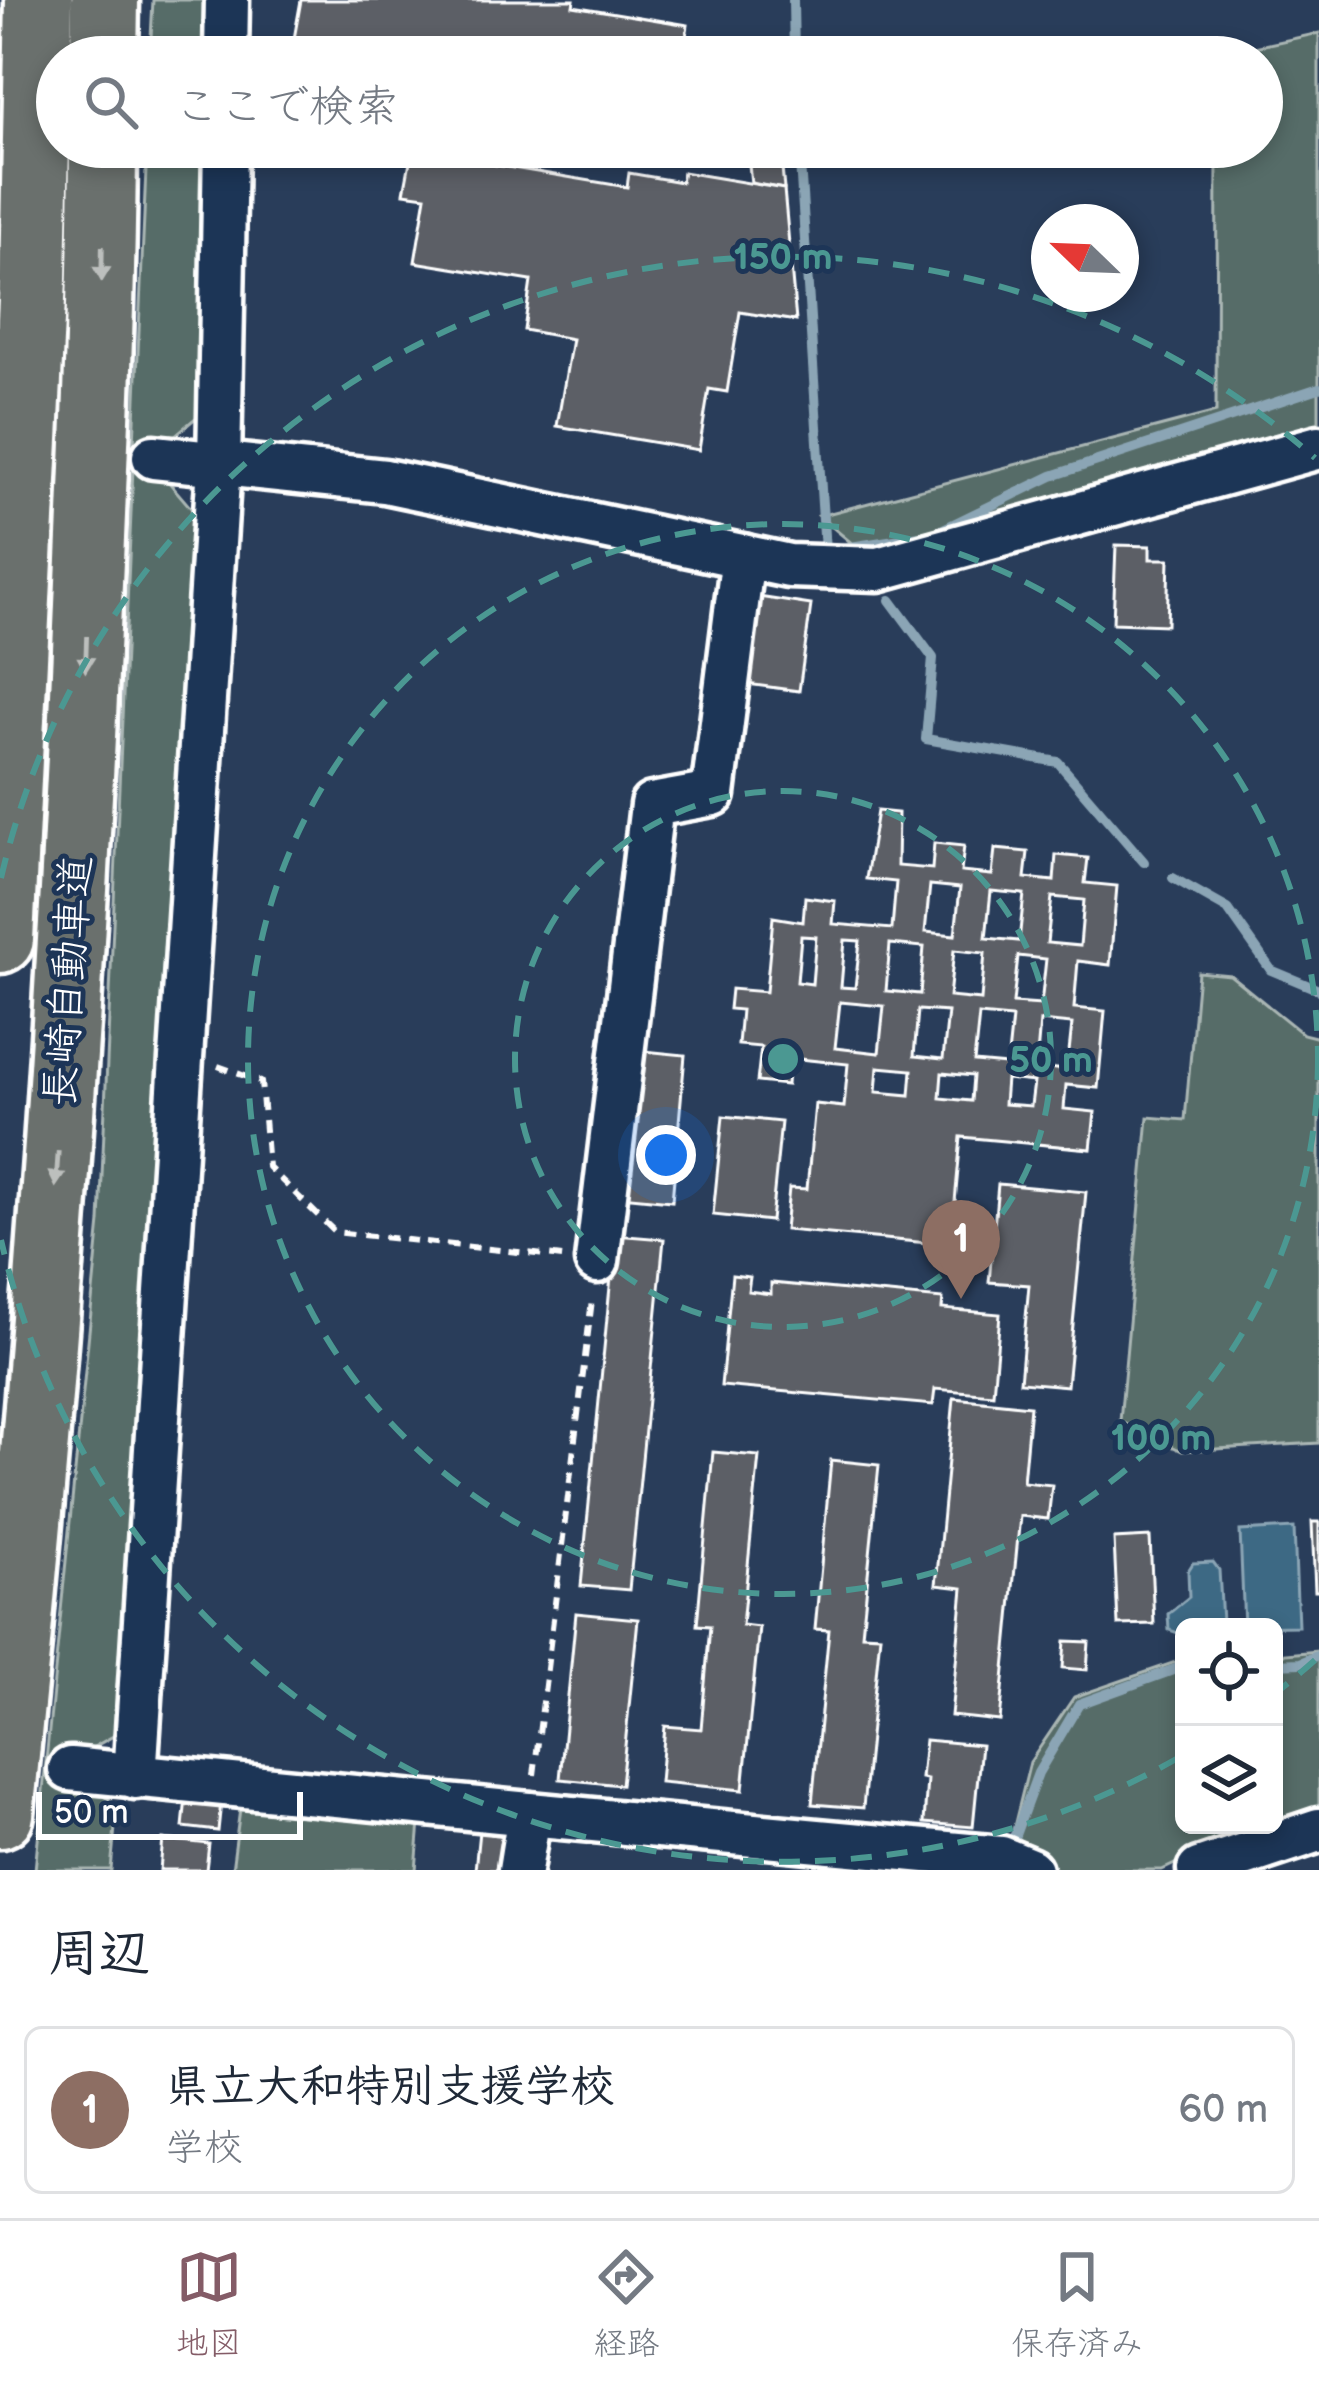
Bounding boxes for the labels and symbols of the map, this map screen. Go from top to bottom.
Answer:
north arrow [1031,204,1139,312]
text: 150 m [734,237,832,280]
one-way arrow [93,246,112,284]
one-way arrow [76,636,95,674]
street label: 長崎自動車道 [35,854,103,1108]
centre of rings [762,1038,804,1080]
text: 50 m [1009,1040,1093,1083]
your location [636,1125,696,1185]
one-way arrow [47,1151,66,1188]
pin: 1 [922,1200,1000,1299]
text: 100 m [1111,1418,1211,1461]
scale bar [36,1786,303,1839]

